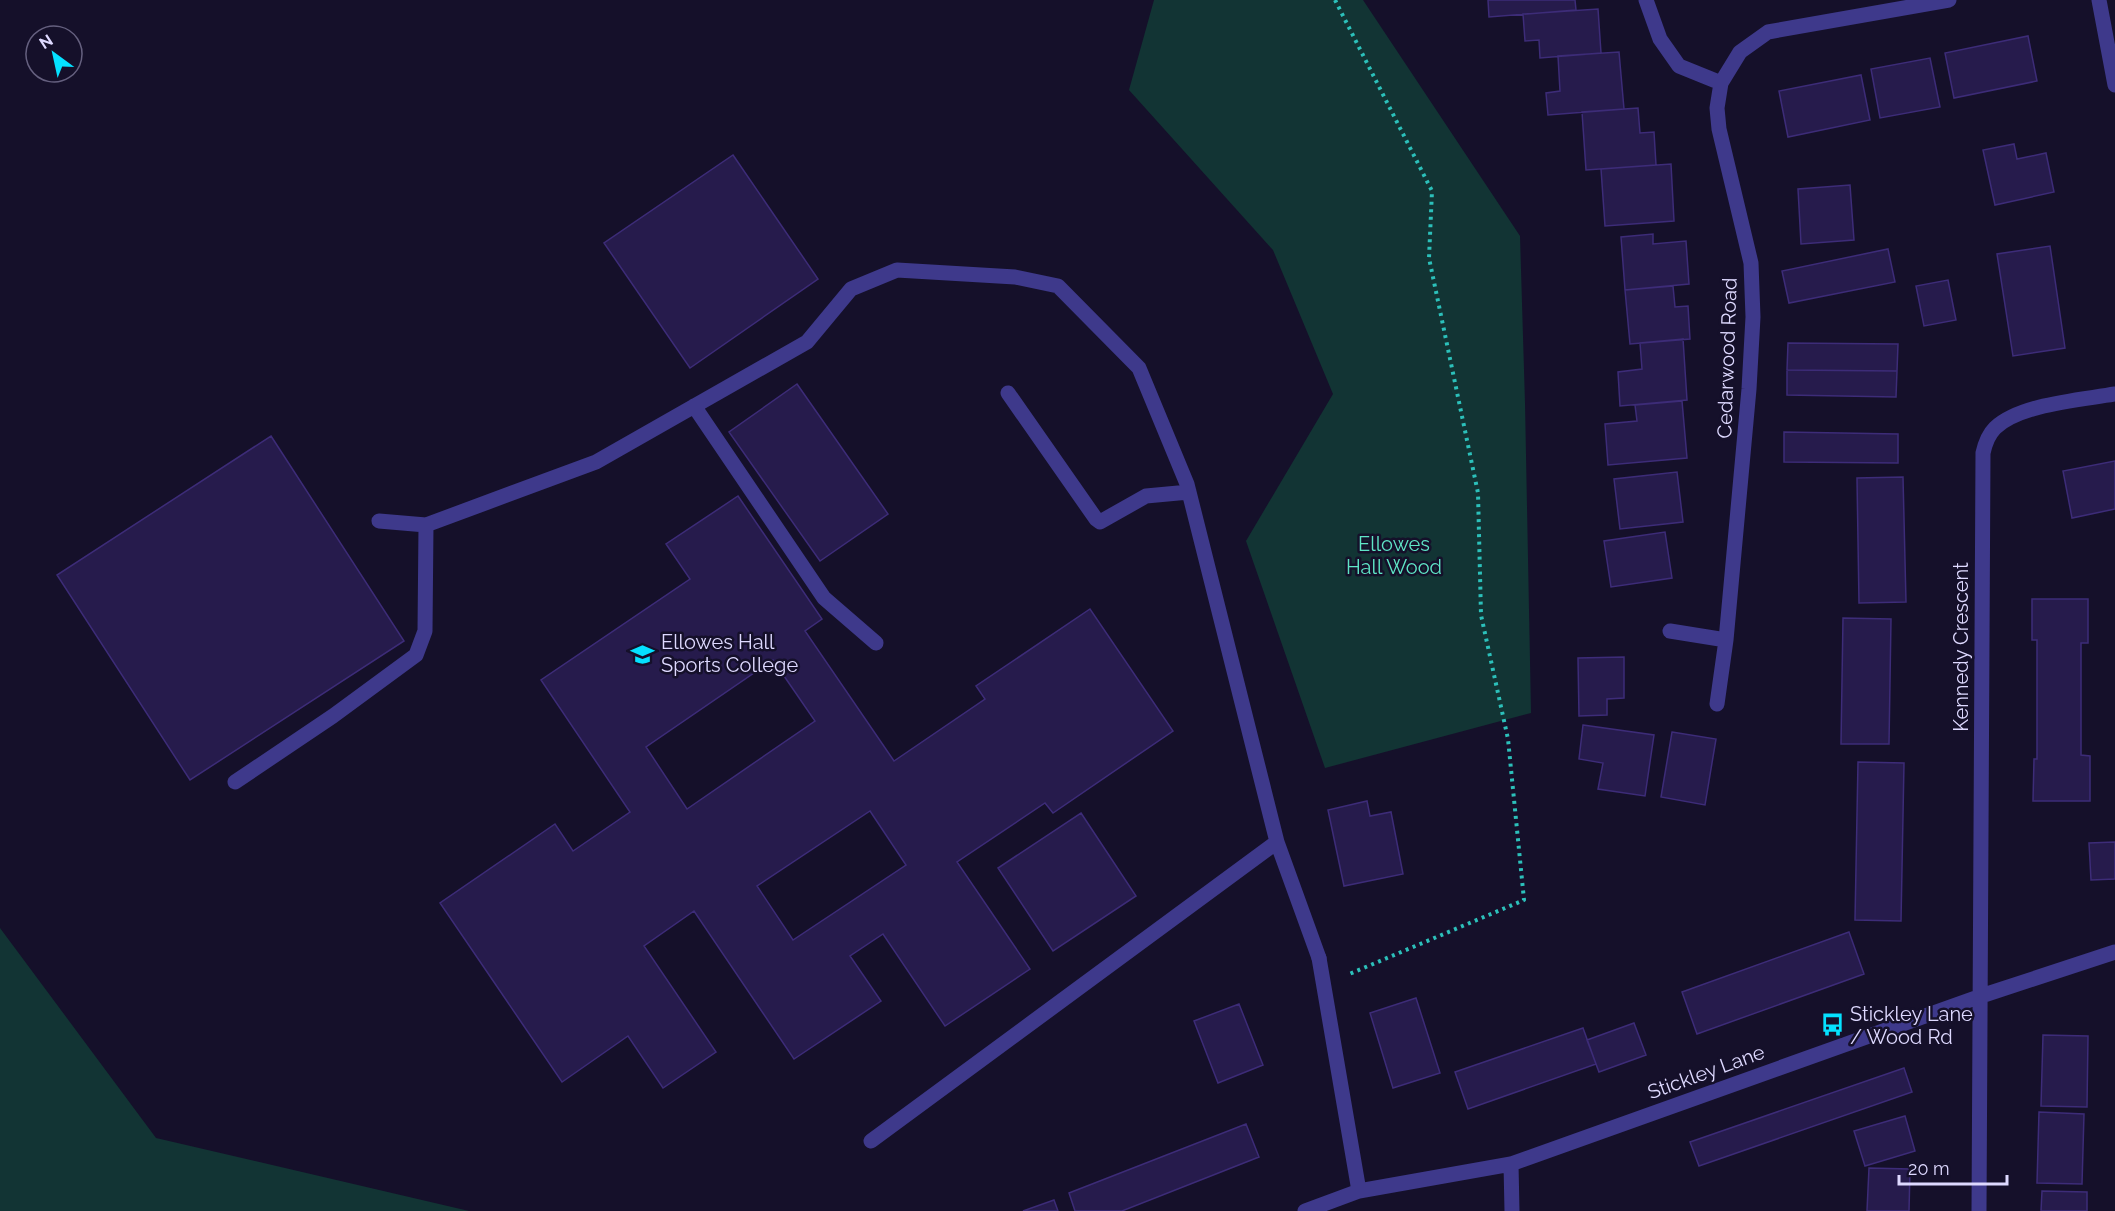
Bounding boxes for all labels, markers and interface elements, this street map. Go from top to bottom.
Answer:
north arrow [24,24,84,84]
text: N [36,31,56,53]
street label: Cedarwood Road [1712,277,1742,439]
park label: Ellowes Hall Wood [1346,532,1442,579]
street label: Kennedy Crescent [1949,562,1973,732]
place label: Ellowes Hall Sports College [661,630,798,677]
school or university icon: Ellowes Hall Sports College [630,641,656,667]
place label: Stickley Lane / Wood Rd [1850,1002,1973,1049]
bus stop icon: Stickley Lane / Wood Rd [1819,1012,1845,1038]
street label: Stickley Lane [1644,1040,1768,1104]
scale bar [1899,1148,2007,1186]
text: 20 m [1908,1158,1950,1179]

